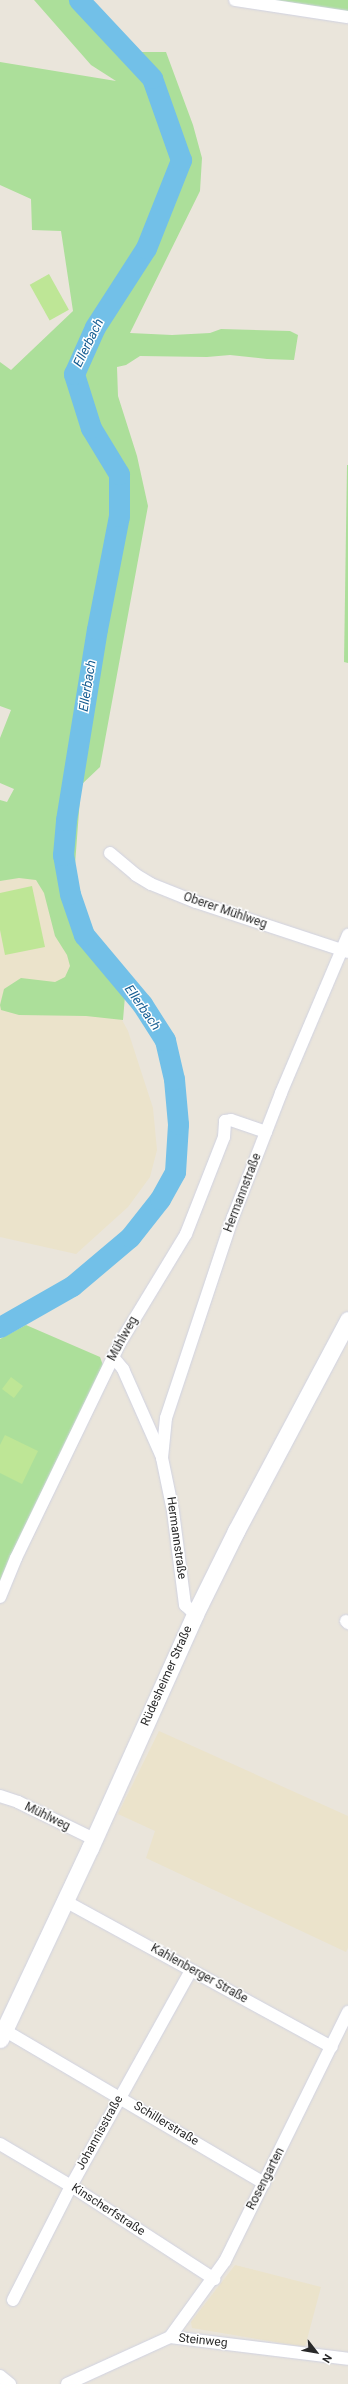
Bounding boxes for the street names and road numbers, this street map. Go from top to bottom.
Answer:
street label: Oberer Mühlweg [181,890,269,932]
street label: Hermannstraße [221,1152,265,1234]
street label: Mühlweg [105,1314,141,1364]
street label: Hermannstraße [163,1496,189,1580]
street label: Rüdesheimer Straße [138,1624,196,1728]
street label: Mühlweg [22,1800,72,1834]
street label: Kahlenberger Straße [148,1941,250,2007]
street label: Johannisstraße [74,2093,126,2173]
street label: Schillerstraße [131,2099,201,2149]
street label: Rosengarten [244,2145,288,2213]
street label: Kinscherfstraße [69,2181,147,2239]
street label: Steinweg [178,2331,228,2351]

